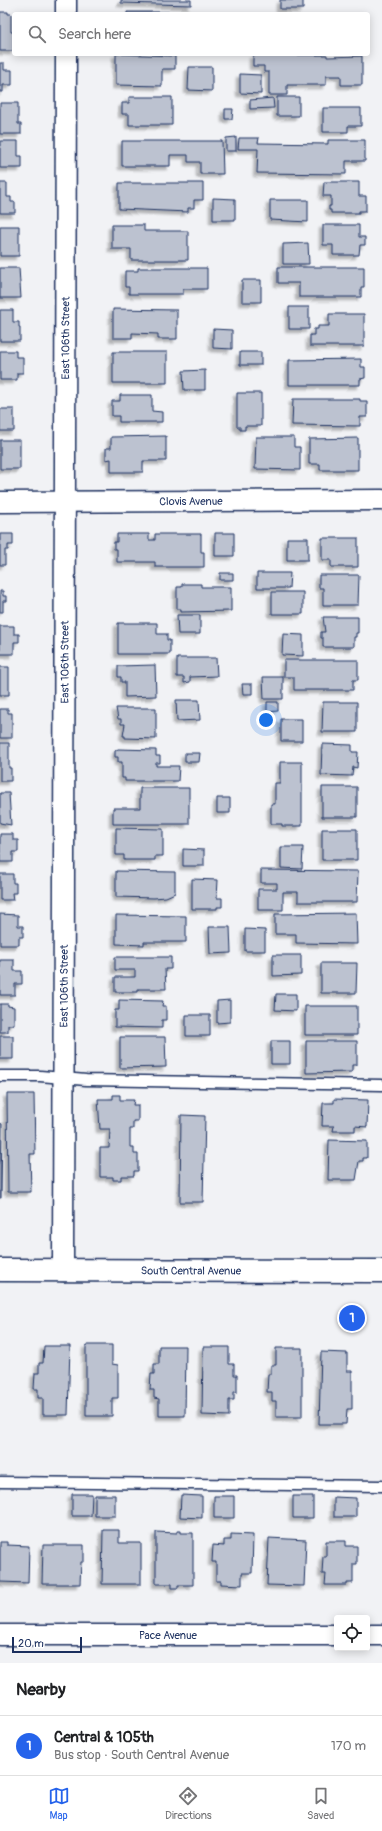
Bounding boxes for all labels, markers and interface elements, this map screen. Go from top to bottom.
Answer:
search box [12,12,370,56]
icon: search [26,23,48,45]
text: Search here [58,25,131,44]
street label: East 106th Street [59,296,72,379]
street label: Clovis Avenue [159,495,223,508]
street label: East 106th Street [58,620,72,703]
your location [256,710,276,730]
street label: East 106th Street [58,944,71,1027]
street label: South Central Avenue [141,1264,242,1278]
pin: 1 [339,1303,365,1333]
map controls [334,1615,370,1651]
button: locate [334,1615,370,1651]
street label: Pace Avenue [139,1629,198,1642]
scale bar [12,1635,82,1654]
text: 20 m [18,1637,44,1650]
text: Nearby [16,1679,65,1700]
text: Central & 105th [54,1728,154,1747]
text: 1 [26,1738,32,1754]
text: 170 m [331,1738,366,1754]
text: Bus stop · South Central Avenue [54,1747,229,1763]
tab: Map [48,1785,70,1822]
tab: Directions [165,1785,212,1822]
tab: Saved [307,1785,334,1822]

